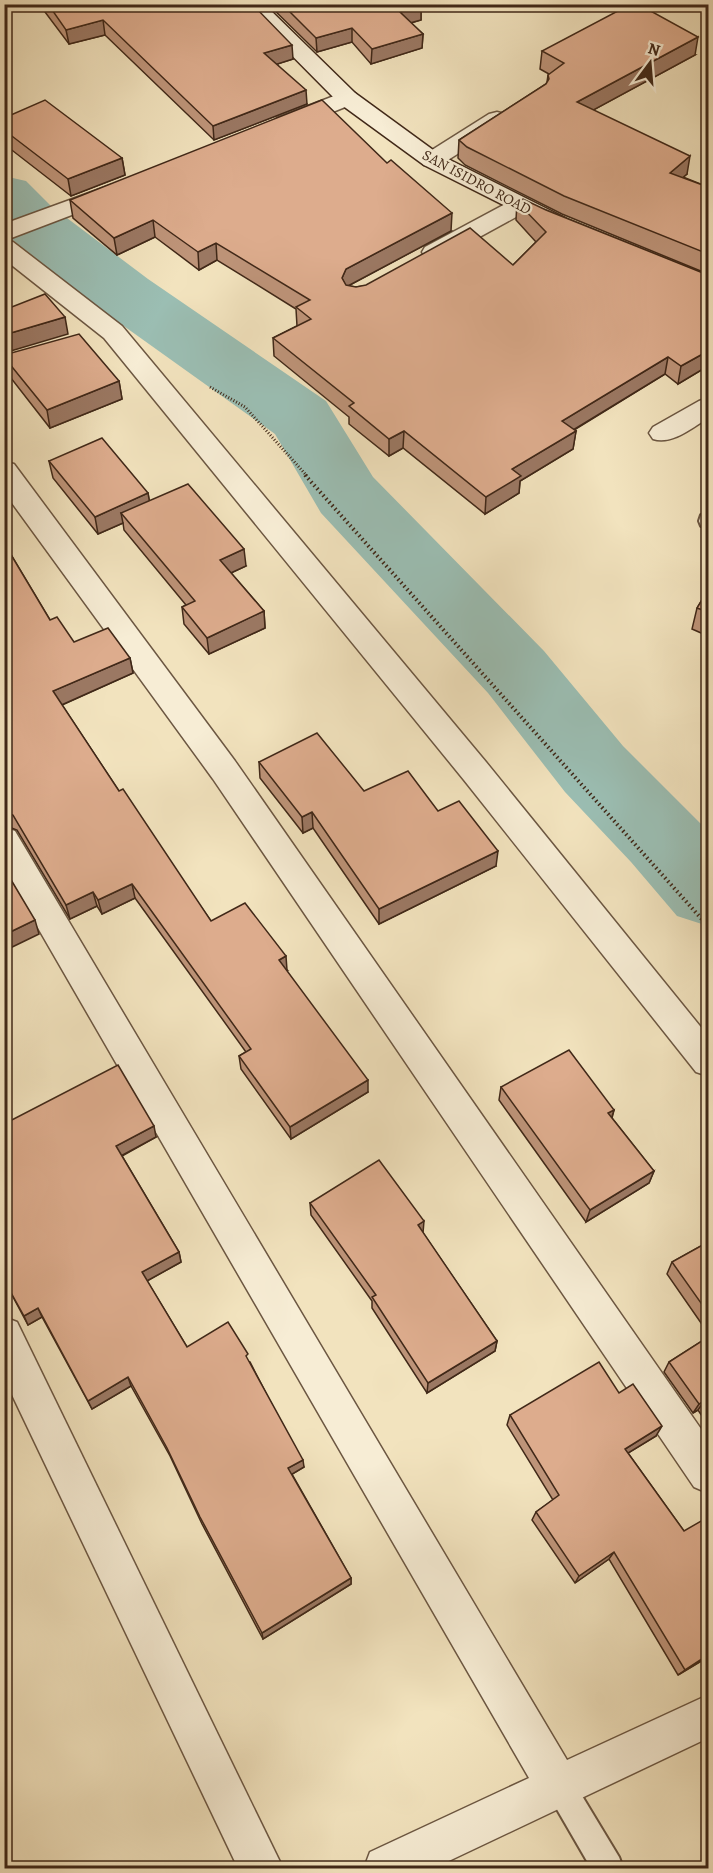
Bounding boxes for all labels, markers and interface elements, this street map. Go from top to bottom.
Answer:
north arrow [620,33,680,93]
text: N [645,37,663,62]
street label: SAN ISIDRO ROAD [419,145,535,219]

